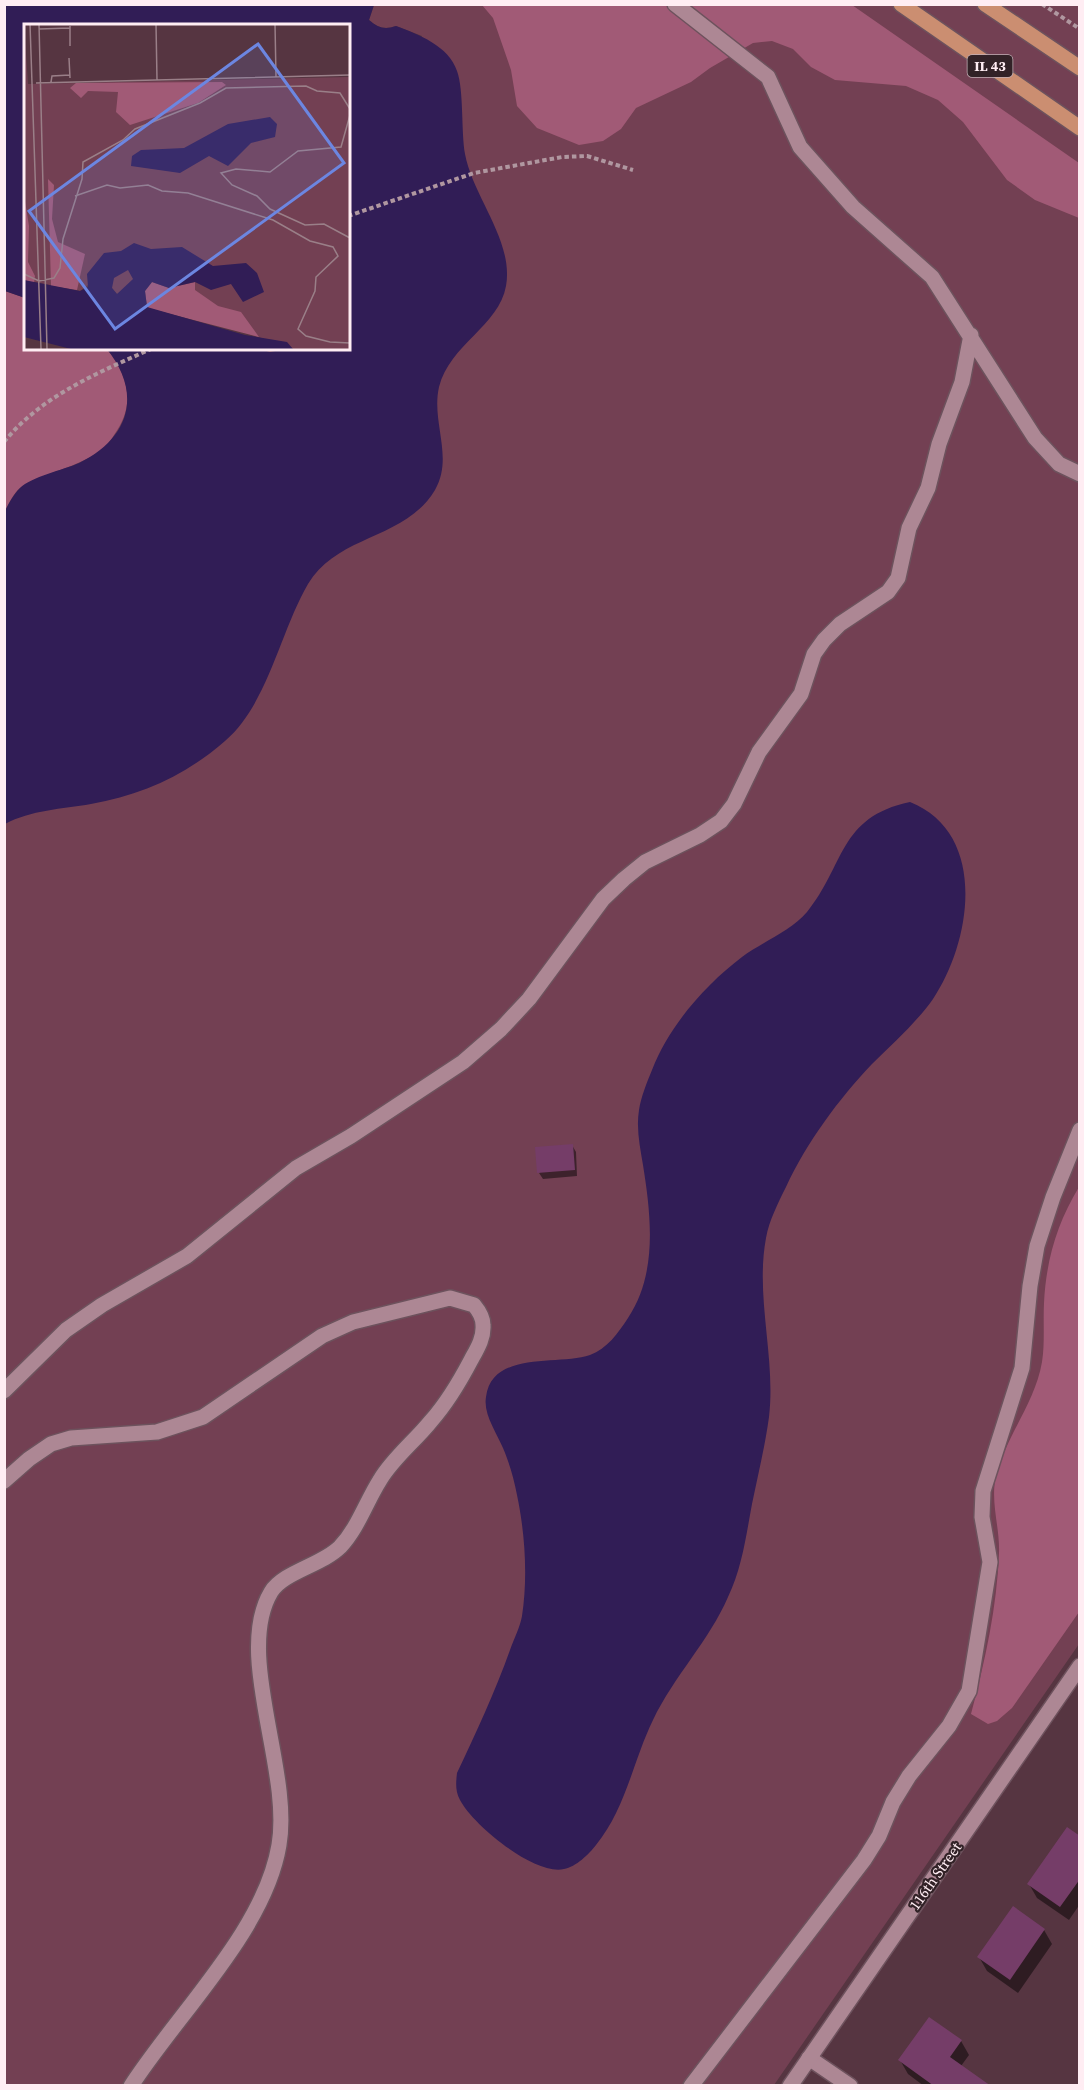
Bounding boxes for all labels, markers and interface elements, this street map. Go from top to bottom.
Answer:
inset map [24,24,350,350]
road number: IL 43 [968,55,1012,77]
street label: 116th Street [904,1838,966,1914]

